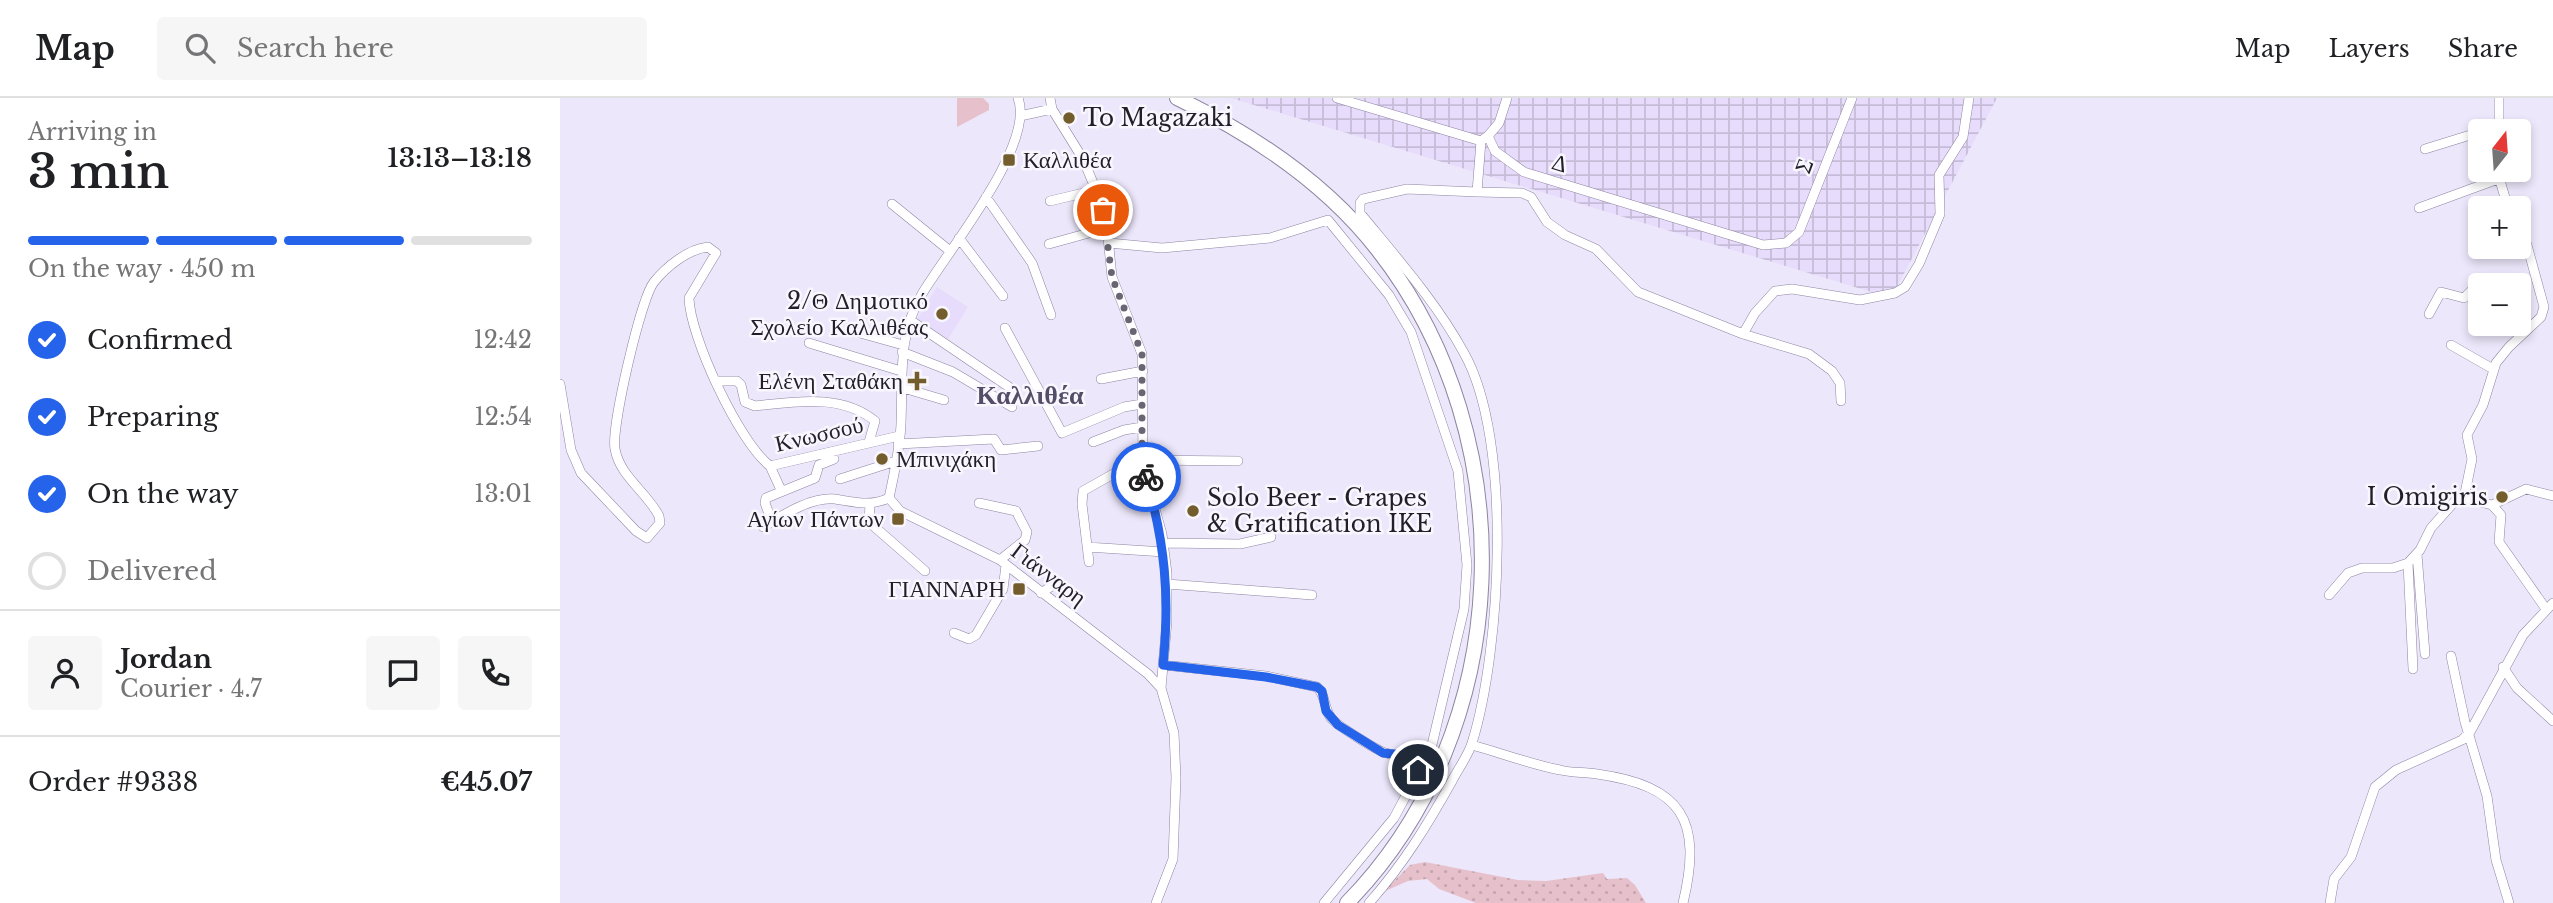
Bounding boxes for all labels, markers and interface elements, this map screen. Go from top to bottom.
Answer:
search box [157,17,647,80]
text: Map [35,28,115,69]
icon: search [181,29,219,67]
text: Search here [237,32,394,64]
text: Map [2235,34,2291,63]
text: Layers [2329,34,2410,63]
text: Share [2448,34,2518,63]
place label: To Magazaki [1083,104,1233,132]
marker: To Magazaki [1061,110,1077,126]
text: Arriving in [28,118,157,146]
north arrow [2468,119,2530,182]
map controls [2468,119,2531,336]
text: 13:13–13:18 [387,142,532,174]
text: 3 min [28,143,169,200]
place label: Καλλιθέα [1023,146,1112,174]
street label: Δ [1549,147,1571,179]
marker: Καλλιθέα [1001,152,1017,168]
street label: Σ [1789,155,1819,177]
pin [1073,180,1133,240]
icon: bag [1084,191,1122,229]
button: + [2468,196,2531,259]
text: On the way · 450 m [28,255,255,283]
button: − [2468,273,2531,336]
place label: 2/Θ Δημοτικό Σχολείο Καλλιθέας [750,287,928,341]
marker: 2/Θ Δημοτικό Σχολείο Καλλιθέας [934,306,950,322]
icon: check [28,321,66,359]
text: Confirmed [87,324,232,356]
text: 12:42 [473,326,532,354]
place label: Ελένη Σταθάκη [758,367,903,395]
marker: Ελένη Σταθάκη [909,373,925,389]
district label: Καλλιθέα [976,379,1084,411]
icon: check [28,398,66,436]
text: Preparing [87,401,219,433]
text: 12:54 [475,403,532,431]
street label: Κνωσσού [772,410,866,458]
courier [1111,442,1181,512]
place label: Μπινιχάκη [896,445,996,473]
marker: Μπινιχάκη [874,451,890,467]
icon: bike [1127,458,1165,496]
icon: check [28,475,66,513]
text: On the way [87,478,239,510]
text: 13:01 [474,480,532,508]
place label: I Omigiris [2367,483,2488,511]
place label: Solo Beer - Grapes & Gratification IKE [1207,484,1432,538]
marker: I Omigiris [2494,489,2510,505]
marker: Solo Beer - Grapes & Gratification IKE [1185,503,1201,519]
place label: Αγίων Πάντων [747,505,884,533]
marker: Αγίων Πάντων [890,511,906,527]
street label: Γιάνναρη [1006,537,1092,611]
text: Delivered [87,555,217,587]
place label: ΓΙΑΝΝΑΡΗ [888,575,1005,603]
marker: ΓΙΑΝΝΑΡΗ [1011,581,1027,597]
button: person [28,636,102,710]
button: chat [366,636,440,710]
button: phone [458,636,532,710]
text: Jordan [120,643,212,675]
text: Courier · 4.7 [120,675,262,703]
pin [1388,740,1448,800]
icon: home [1399,751,1437,789]
text: Order #9338 [28,766,198,798]
text: €45.07 [440,766,532,798]

